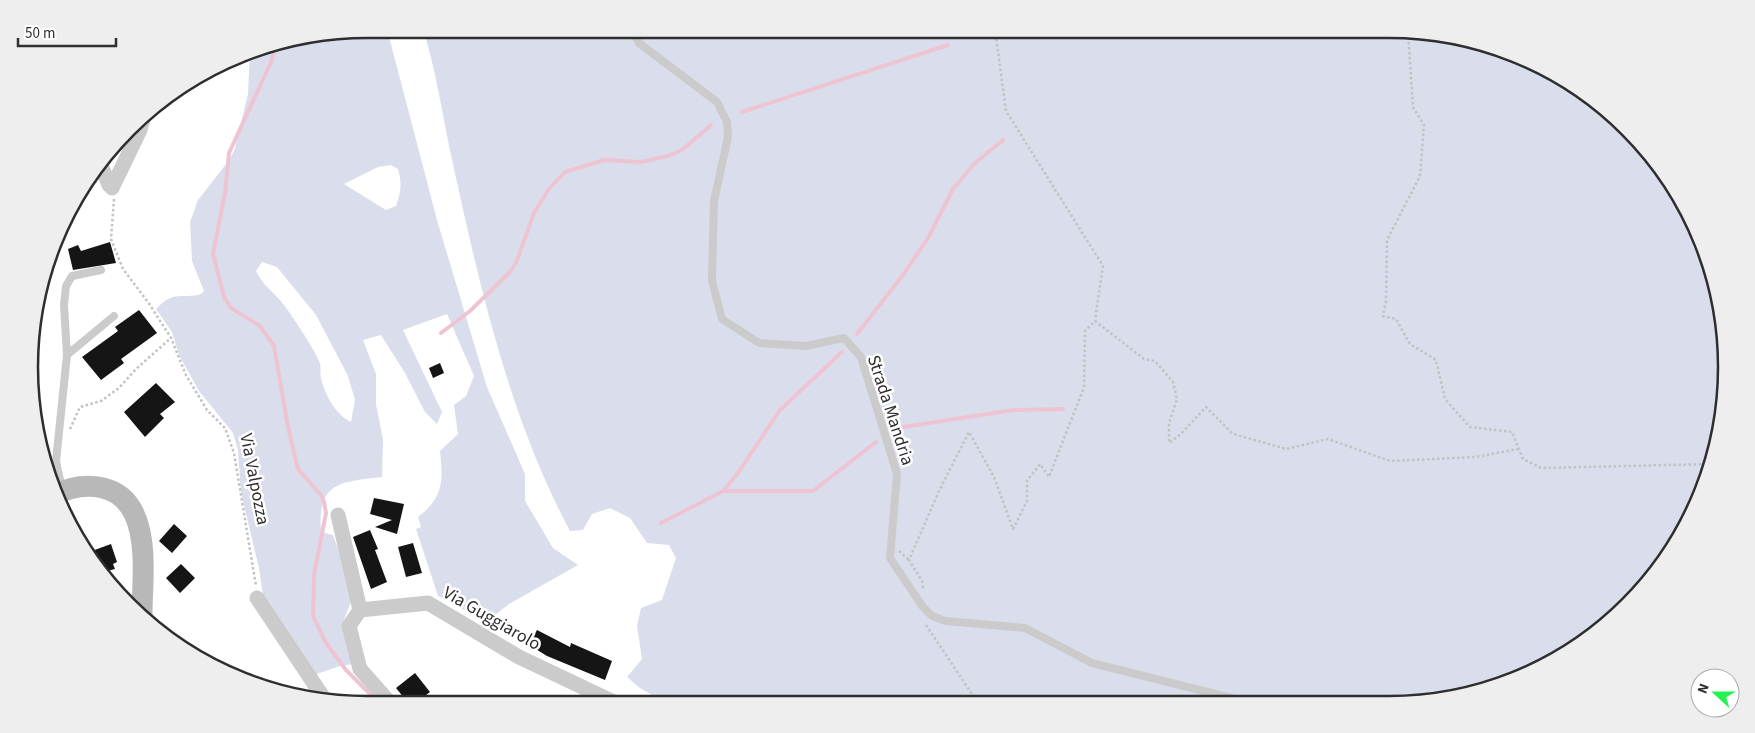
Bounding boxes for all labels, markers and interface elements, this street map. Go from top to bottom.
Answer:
scale bar [18,15,115,47]
text: 50 m [25,23,55,44]
street label: Strada Mandria [861,352,920,469]
street label: Via Valpozza [233,431,276,527]
street label: Via Guggiarolo [438,580,545,657]
north arrow [1690,668,1740,718]
text: N [1693,681,1715,697]

